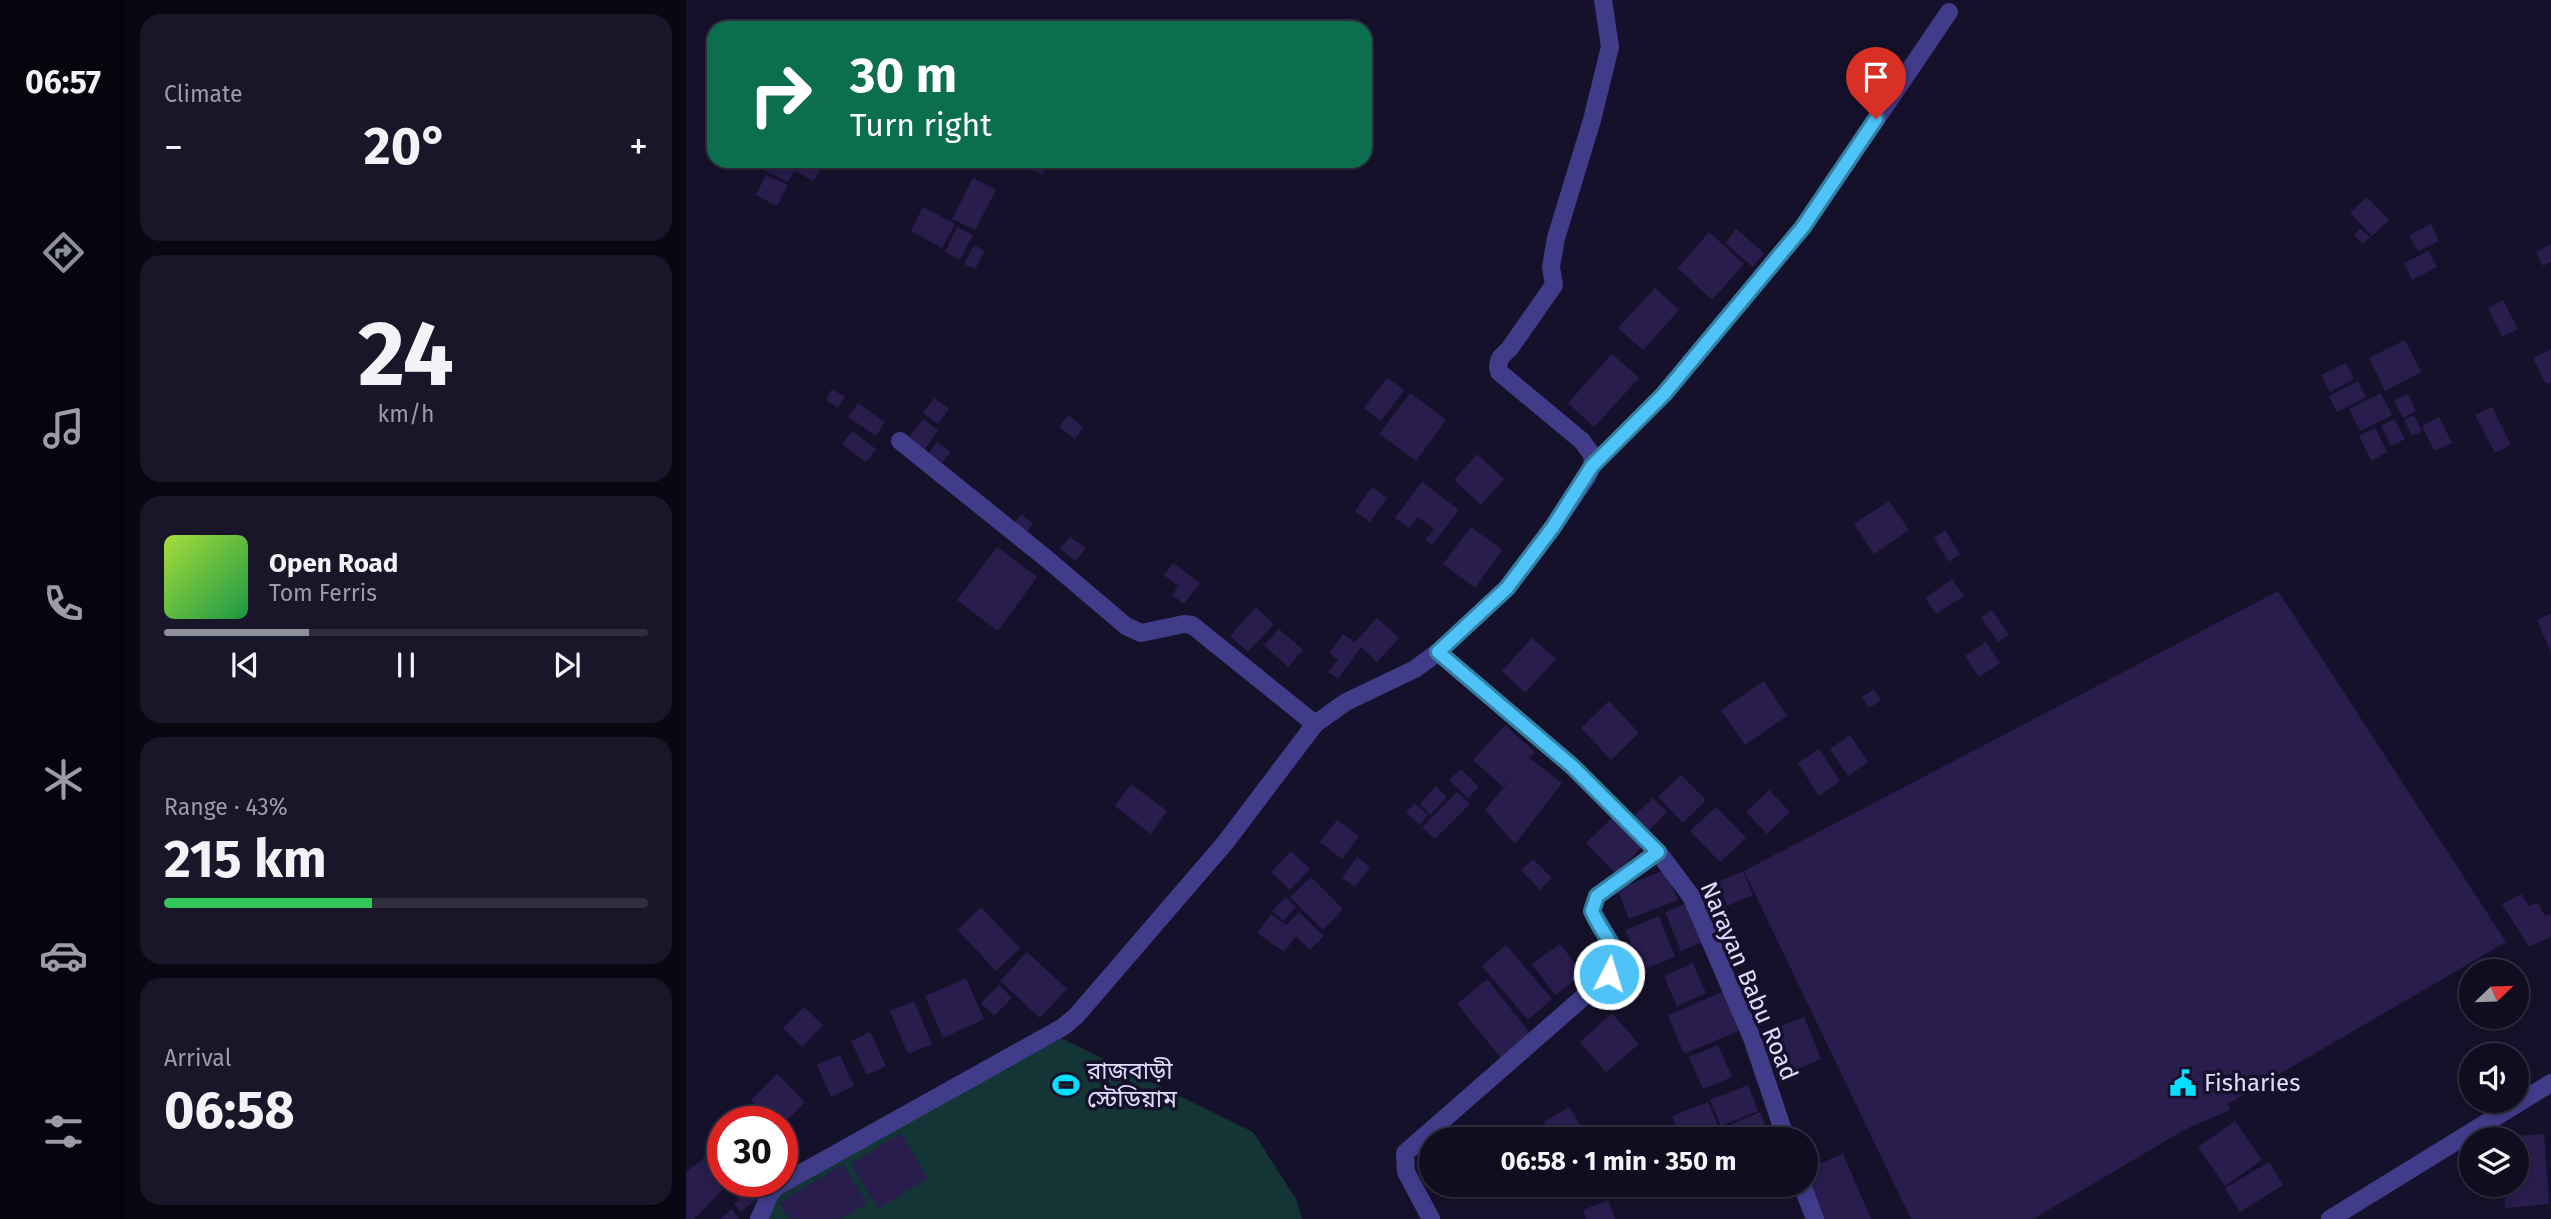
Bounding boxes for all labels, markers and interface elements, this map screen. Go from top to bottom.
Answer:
text: 30 m [850,46,957,105]
pin [1846,47,1906,119]
icon: right [735,49,826,140]
icon: arrive [1857,58,1895,96]
text: 06:57 [25,63,101,101]
text: Climate [164,80,243,108]
text: Turn right [850,106,992,144]
text: 20° [364,115,448,178]
text: − [164,124,183,170]
text: + [629,124,648,170]
icon: directions [39,228,88,277]
text: 24 [358,300,454,409]
text: km/h [378,400,434,428]
icon: music [39,404,88,453]
text: Open Road [269,548,398,579]
icon: phone [39,579,88,628]
text: Tom Ferris [269,579,377,607]
icon: previous [226,646,264,684]
icon: pause [387,646,425,684]
icon: next [548,646,586,684]
icon: climate [39,755,88,804]
text: Range · 43% [164,793,288,821]
text: 215 km [164,828,327,891]
street label: Narayan Babu Road [1694,877,1804,1085]
icon: car [39,931,88,980]
position arrow [1572,937,1646,1011]
north arrow [2459,959,2529,1029]
map controls [2459,959,2529,1197]
button: sound [2459,1043,2529,1113]
text: Arrival [164,1044,231,1072]
place label: রাজবাড়ী স্টেডিয়াম [1086,1057,1177,1113]
public building icon: Fisharies [2168,1068,2198,1098]
place label: Fisharies [2204,1069,2300,1097]
sports icon: রাজবাড়ী স্টেডিয়াম [1051,1070,1081,1100]
text: 06:58 [164,1079,295,1142]
speed limit sign: 30 [707,1106,798,1197]
icon: filters [39,1107,88,1156]
button: layers [2459,1127,2529,1197]
text: 06:58 · 1 min · 350 m [1501,1146,1736,1177]

